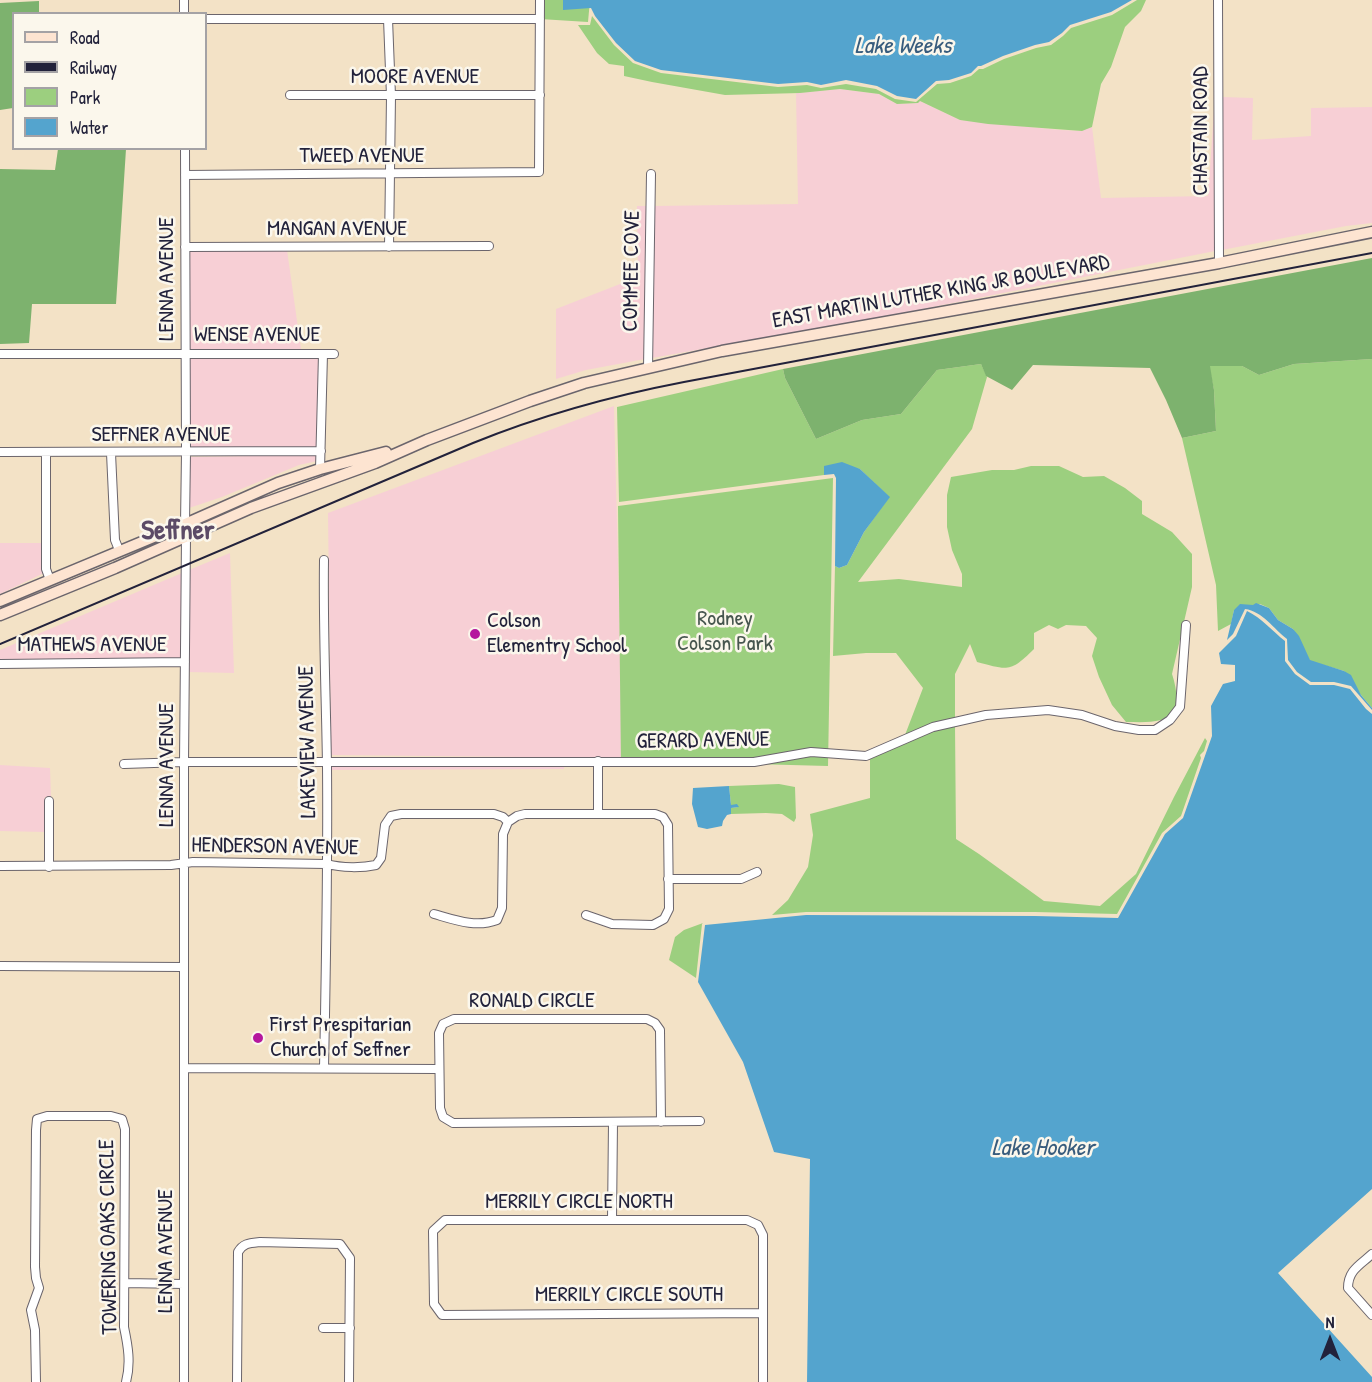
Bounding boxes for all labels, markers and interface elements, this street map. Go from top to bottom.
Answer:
legend [12,12,207,150]
text: Road [70,25,100,50]
water label: Lake Weeks [855,33,951,61]
text: Railway [70,55,117,80]
street label: MOORE AVENUE [351,64,479,90]
street label: CHASTAIN ROAD [1188,66,1214,196]
text: Park [70,85,100,110]
text: Water [70,115,108,140]
street label: TWEED AVENUE [299,143,425,169]
street label: COMMEE COVE [618,210,646,332]
street label: MANGAN AVENUE [267,216,407,242]
street label: LENNA AVENUE [154,217,180,341]
street label: EAST MARTIN LUTHER KING JR BOULEVARD [770,249,1112,335]
street label: WENSE AVENUE [194,322,320,348]
street label: SEFFNER AVENUE [91,422,231,448]
district label: Seffner [141,515,215,549]
park label: Rodney Colson Park [677,606,773,658]
place label: Colson Elementry School [487,608,627,660]
marker: Colson Elementry School [468,627,482,641]
street label: MATHEWS AVENUE [17,632,167,658]
street label: LAKEVIEW AVENUE [293,666,323,818]
street label: LENNA AVENUE [154,703,180,827]
street label: GERARD AVENUE [636,727,770,755]
street label: HENDERSON AVENUE [191,832,359,862]
street label: RONALD CIRCLE [469,988,595,1014]
place label: First Prespitarian Church of Seffner [270,1012,412,1064]
marker: First Prespitarian Church of Seffner [251,1031,265,1045]
water label: Lake Hooker [992,1135,1094,1163]
street label: TOWERING OAKS CIRCLE [94,1139,124,1335]
street label: LENNA AVENUE [153,1189,179,1313]
street label: MERRILY CIRCLE NORTH [485,1189,673,1215]
street label: MERRILY CIRCLE SOUTH [535,1282,723,1308]
north arrow [1300,1310,1360,1370]
text: N [1326,1311,1334,1333]

